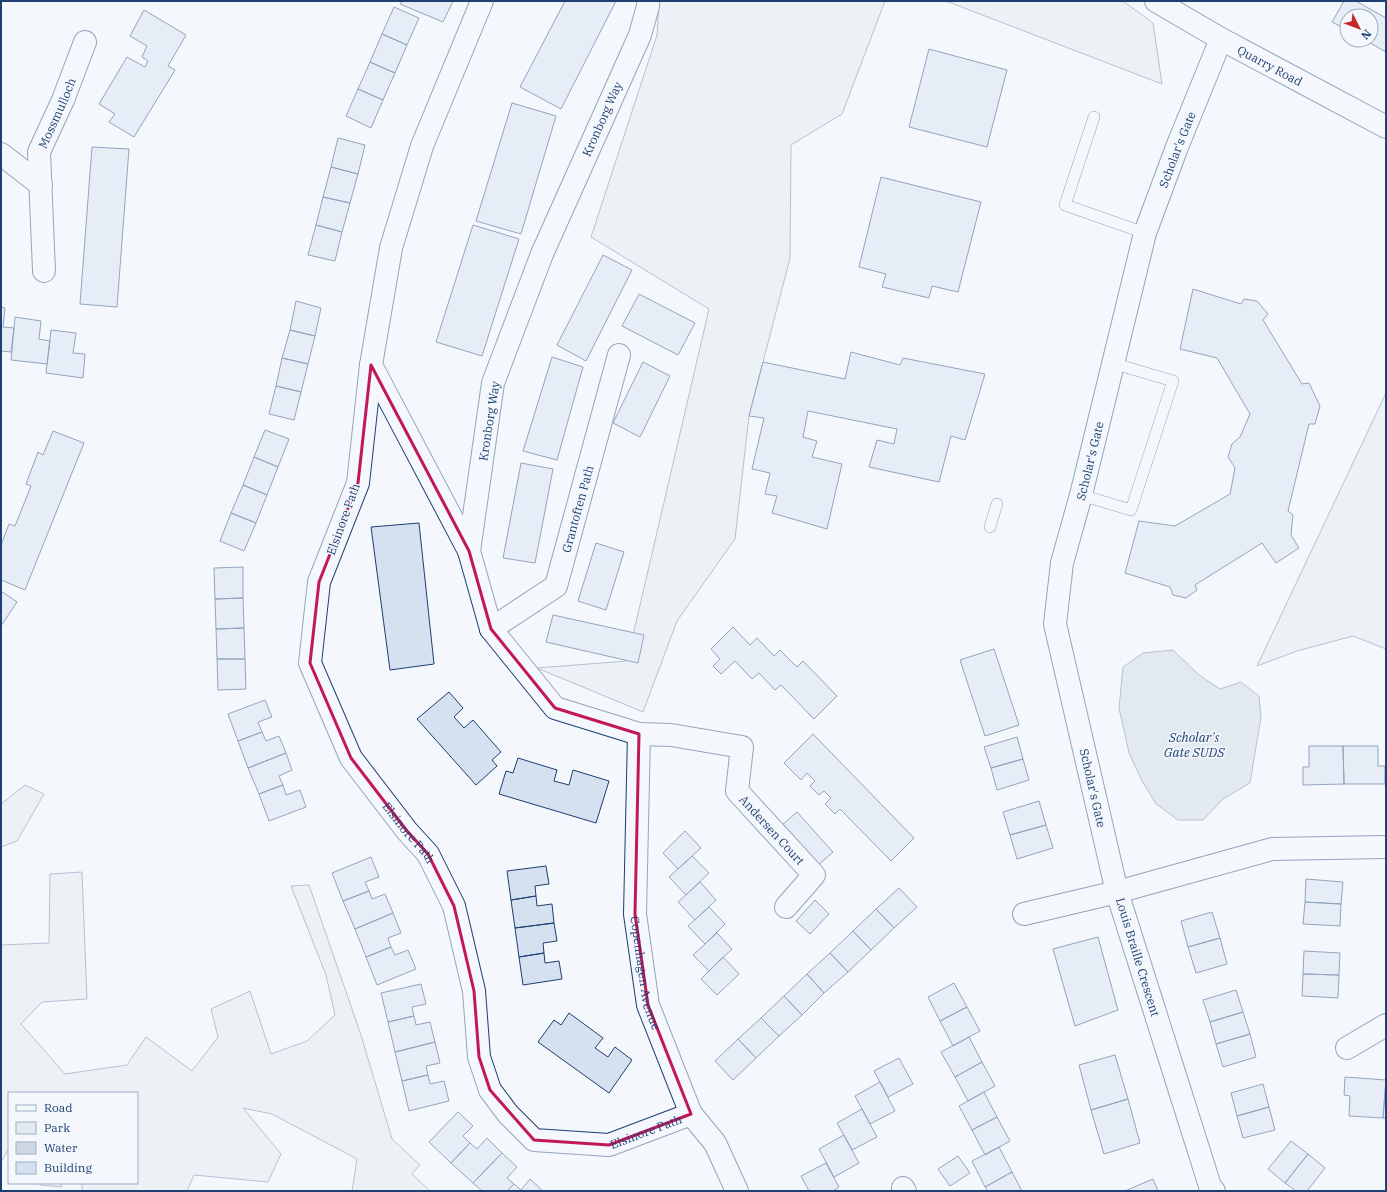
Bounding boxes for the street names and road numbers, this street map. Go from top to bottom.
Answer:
street label: Quarry Road [1235,42,1305,89]
street label: Mossmulloch [34,75,78,151]
street label: Kronborg Way [579,79,625,159]
street label: Scholar's Gate [1155,109,1198,190]
street label: Kronborg Way [475,379,503,462]
street label: Scholar's Gate [1072,420,1106,502]
street label: Grantoften Path [558,463,596,554]
street label: Elsinore Path [323,481,363,557]
street label: Scholar's Gate [1077,747,1109,829]
street label: Andersen Court [737,792,808,868]
street label: Elsinore Path [380,799,439,866]
street label: Louis Braille Crescent [1113,896,1163,1018]
street label: Copenhagen Avenue [628,915,664,1032]
street label: Elsinore Path [608,1111,684,1152]

